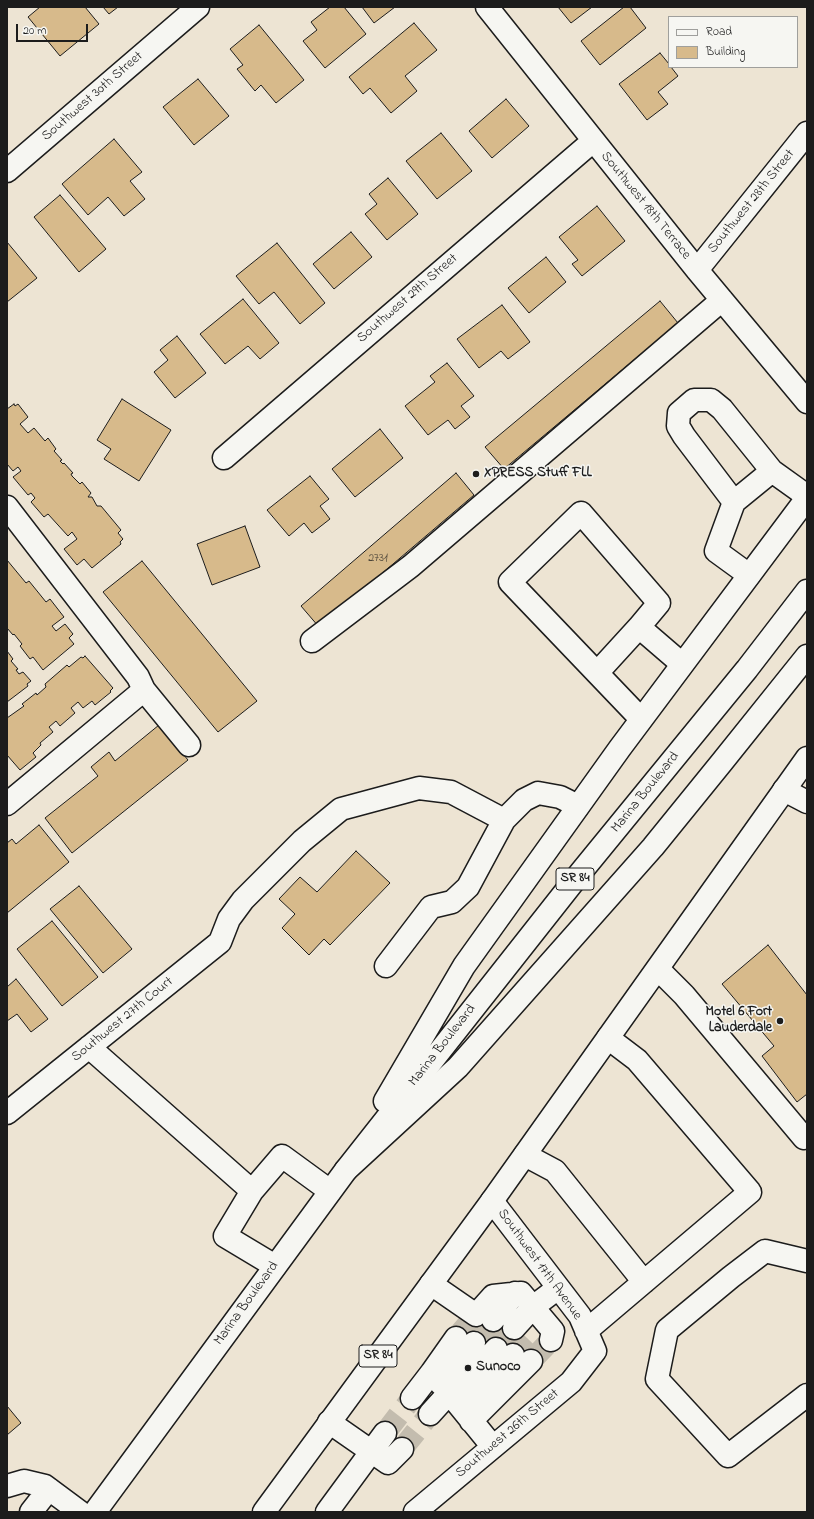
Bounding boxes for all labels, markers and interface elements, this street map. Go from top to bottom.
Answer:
scale bar [18,16,90,42]
legend [668,16,798,68]
text: 20 m [23,22,46,40]
text: Road [706,23,732,41]
text: Building [706,43,745,61]
street label: Southwest 30th Street [39,49,147,145]
street label: Southwest 28th Street [705,147,799,257]
street label: Southwest 18th Terrace [596,149,694,263]
street label: Southwest 29th Street [354,251,462,347]
place label: XPRESS Stuff FLL [484,466,592,482]
marker: XPRESS Stuff FLL [471,469,481,479]
house number: 2731 [368,552,388,566]
street label: Marina Boulevard [608,749,684,837]
road number: SR 84 [556,868,594,890]
street label: Southwest 27th Court [69,974,177,1066]
street label: Marina Boulevard [406,1002,480,1090]
place label: Motel 6 Fort Lauderdale [706,1005,772,1038]
marker: Motel 6 Fort Lauderdale [775,1016,785,1026]
street label: Southwest 17th Avenue [493,1206,585,1324]
street label: Marina Boulevard [211,1259,283,1349]
road number: SR 84 [359,1345,397,1367]
place label: Sunoco [476,1360,521,1376]
marker: Sunoco [463,1363,473,1373]
street label: Southwest 26th Street [453,1386,563,1482]

